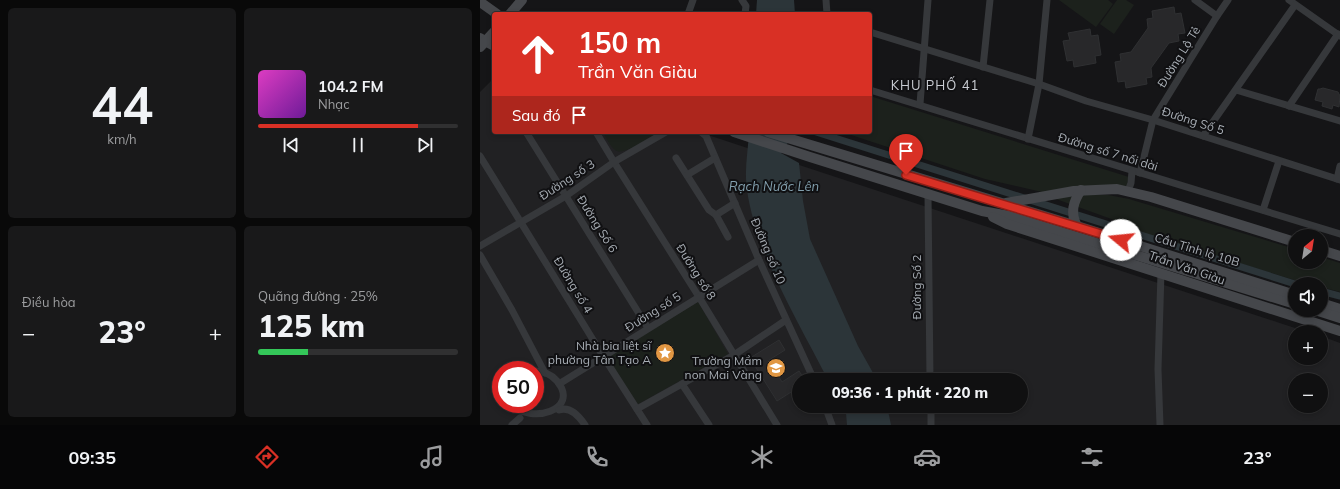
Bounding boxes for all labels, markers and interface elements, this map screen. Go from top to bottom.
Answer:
street label: Đường Lộ Tẻ [1154,23,1203,90]
text: 150 m [578,25,661,60]
icon: ahead [512,28,564,80]
text: Trần Văn Giàu [578,60,697,83]
text: 44 [91,72,153,137]
district label: KHU PHỐ 41 [891,76,979,93]
text: 104.2 FM [318,77,383,96]
text: Nhạc [318,96,350,112]
street label: Đường Số 5 [1160,103,1226,138]
icon: arrive [568,104,590,126]
text: Sau đó [512,106,560,125]
street label: Đường số 7 nối dài [1056,129,1160,174]
text: km/h [107,131,137,147]
icon: previous [280,134,302,156]
icon: pause [347,134,369,156]
icon: next [414,134,436,156]
pin [889,134,923,175]
icon: arrive [895,140,917,162]
street label: Đường số 3 [536,156,597,203]
water label: Rạch Nước Lên [729,178,819,194]
street label: Đường Số 6 [574,192,621,255]
street label: Đường số 10 [748,215,789,286]
position arrow [1100,219,1142,261]
street label: Cầu Tỉnh lộ 10B [1153,229,1241,270]
north arrow [1288,229,1328,269]
map controls [1288,229,1328,413]
street label: Đường số 8 [673,241,720,303]
street label: Trần Văn Giàu [1147,247,1227,288]
street label: Đường số 4 [551,254,596,316]
street label: Đường Số 2 [909,255,924,319]
button: sound [1288,277,1328,317]
text: Quãng đường · 25% [258,288,378,304]
street label: Đường số 5 [622,288,684,335]
text: Điều hòa [22,294,76,310]
text: 125 km [258,307,365,345]
text: 23° [98,313,146,351]
text: − [22,319,35,347]
text: + [209,319,222,347]
button: + [1288,325,1328,365]
place label: Nhà bia liệt sĩ phường Tân Tạo A [548,338,652,367]
place icon: Nhà bia liệt sĩ phường Tân Tạo A [654,342,676,364]
place label: Trường Mầm non Mai Vàng [685,353,762,382]
school or university icon: Trường Mầm non Mai Vàng [765,357,787,379]
speed limit sign: 50 [492,361,544,413]
button: − [1288,373,1328,413]
text: 09:36 · 1 phút · 220 m [832,383,988,402]
icon: directions [253,443,281,471]
icon: music [418,443,446,471]
icon: phone [583,443,611,471]
icon: climate [748,443,776,471]
icon: car [913,443,941,471]
icon: filters [1078,443,1106,471]
text: 09:35 [68,446,116,469]
text: 23° [1243,446,1271,469]

